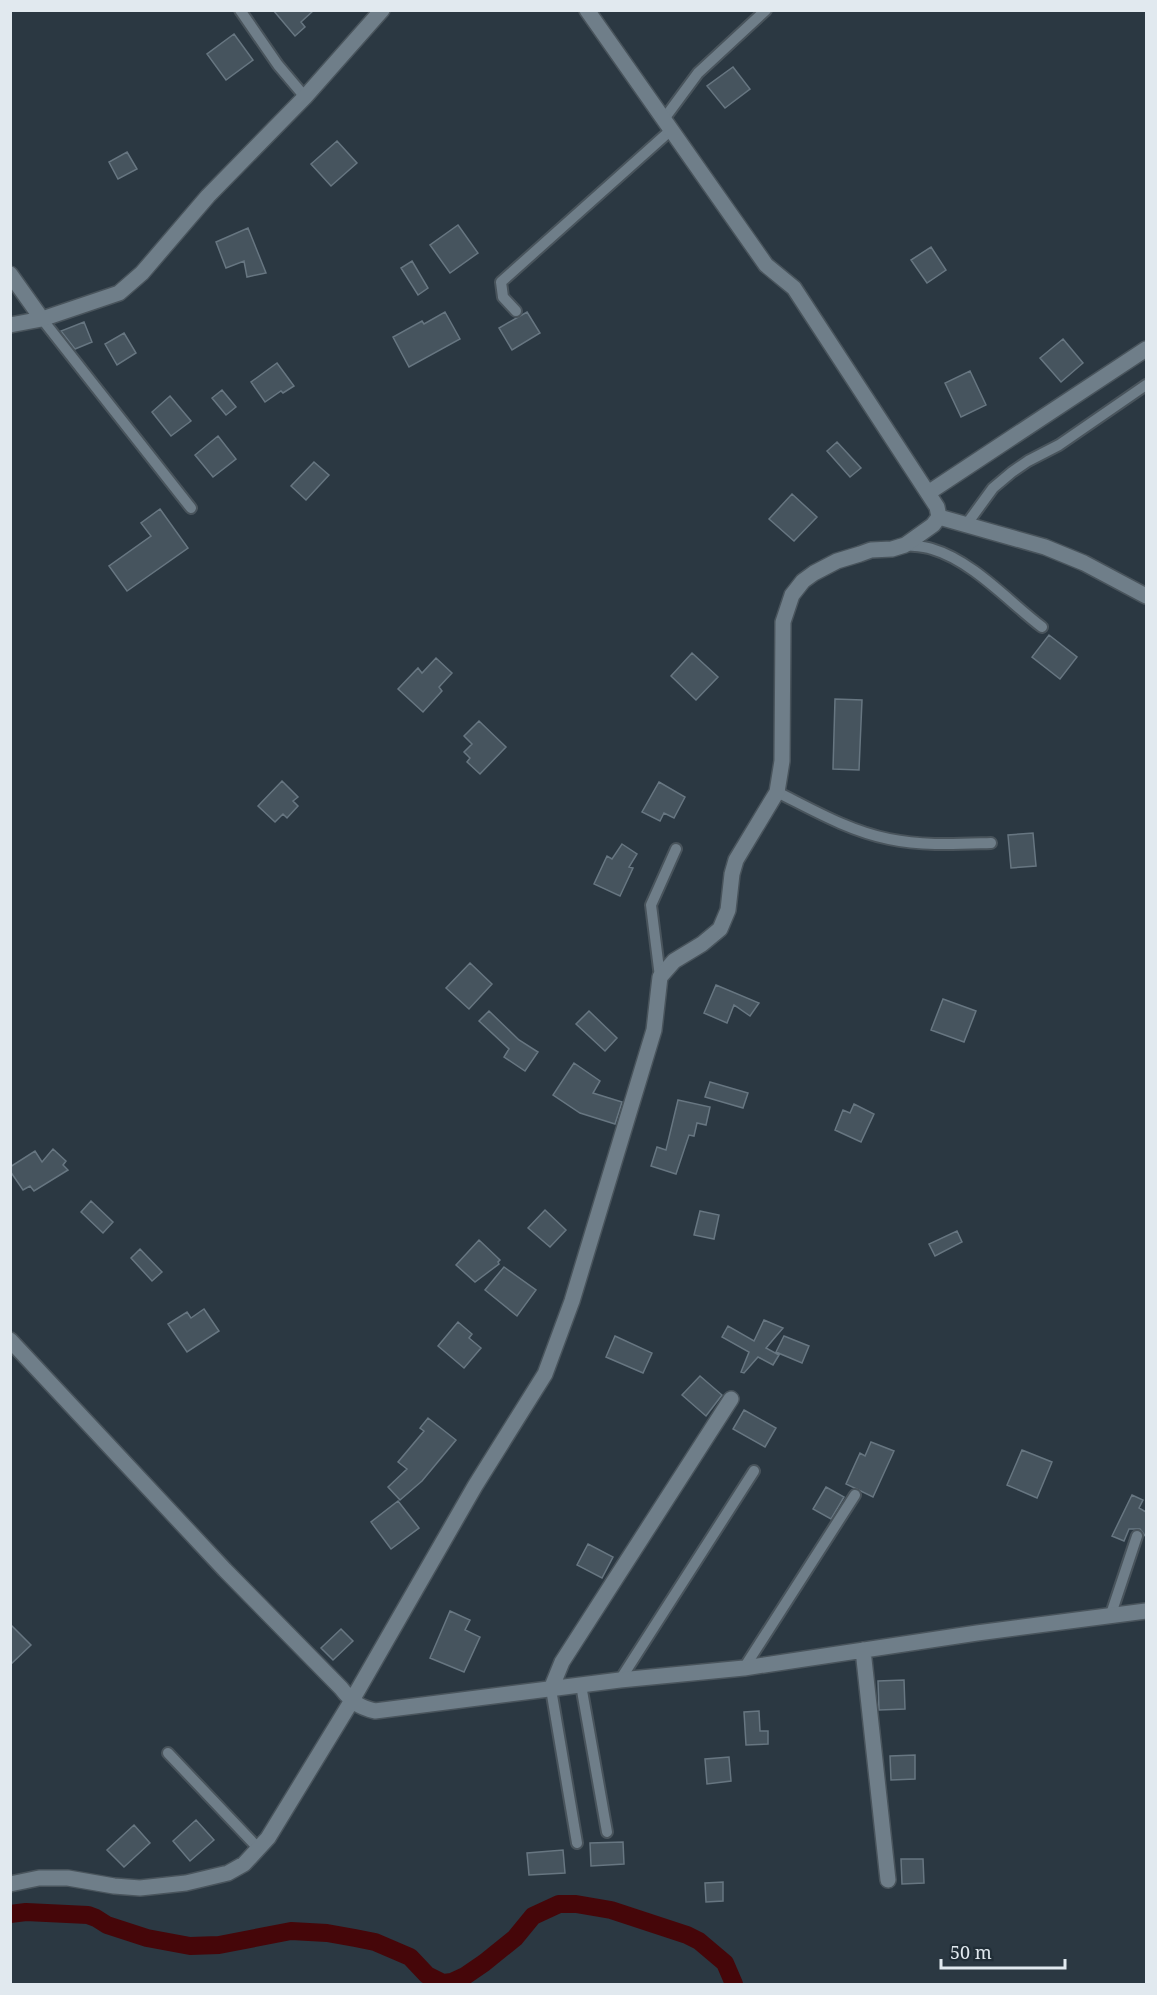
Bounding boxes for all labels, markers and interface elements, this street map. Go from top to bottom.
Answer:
scale bar [941,1932,1066,1970]
text: 50 m [950,1940,992,1964]

